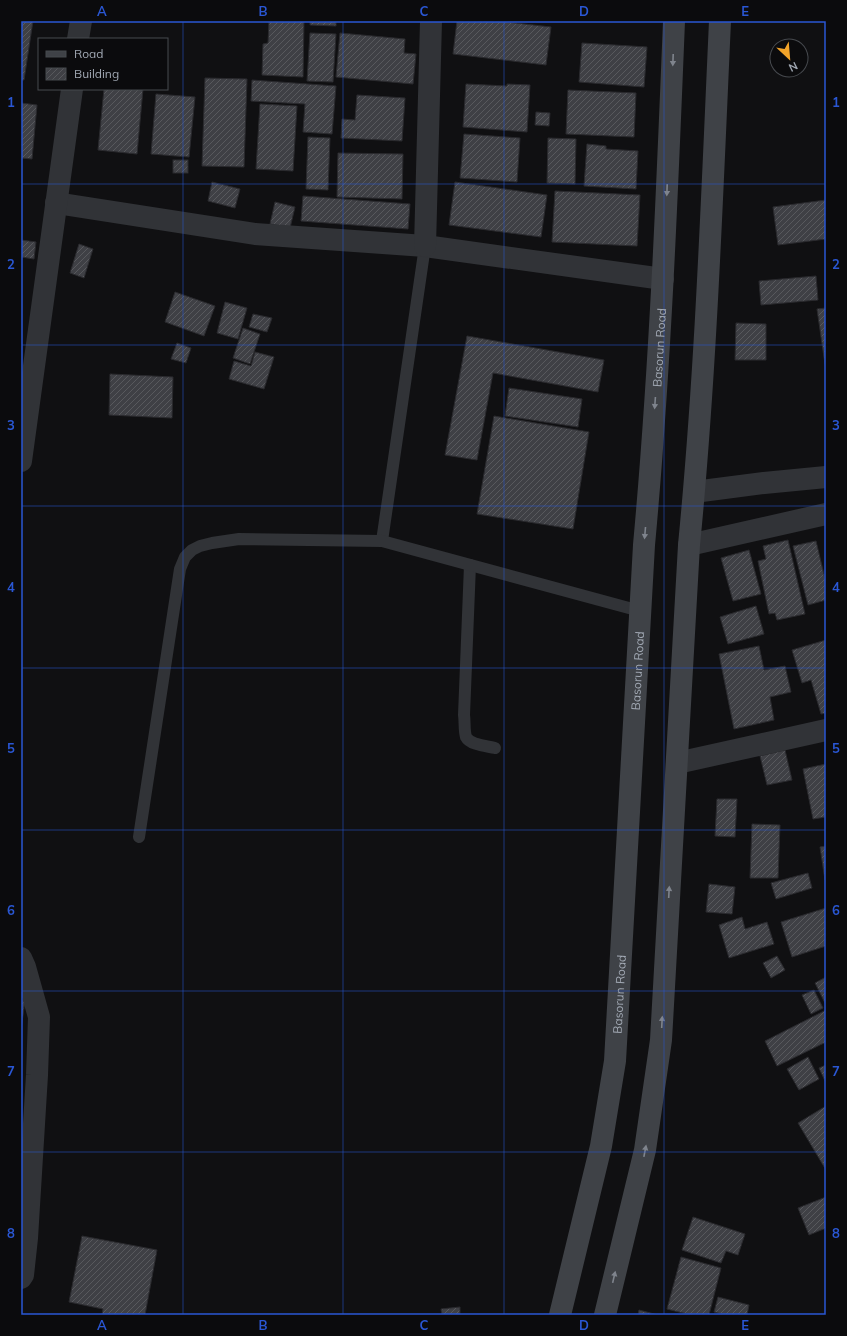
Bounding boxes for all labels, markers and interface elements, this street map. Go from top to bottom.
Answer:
text: A [97,3,107,19]
text: B [259,3,268,19]
text: C [420,3,429,19]
text: D [579,3,589,19]
text: E [741,3,749,19]
legend [38,38,168,90]
north arrow [769,38,809,78]
text: Road [74,46,103,61]
one-way arrow [669,54,676,66]
text: N [787,59,800,75]
text: Building [74,66,119,81]
text: 1 [7,94,15,110]
text: 1 [832,94,840,110]
one-way arrow [664,184,670,197]
text: 2 [7,256,15,272]
text: 2 [832,256,840,272]
street label: Basorun Road [649,308,669,387]
one-way arrow [652,397,658,410]
text: 3 [7,417,15,433]
text: 3 [832,417,840,433]
one-way arrow [642,527,649,539]
text: 4 [7,579,15,595]
text: 4 [832,579,840,595]
street label: Basorun Road [627,631,647,711]
text: 5 [7,740,15,756]
text: 5 [832,740,840,756]
one-way arrow [666,886,673,898]
text: 6 [7,902,15,918]
text: 6 [832,902,840,918]
street label: Basorun Road [609,954,628,1034]
one-way arrow [658,1016,665,1028]
text: 7 [7,1063,15,1079]
text: 7 [832,1063,840,1079]
one-way arrow [642,1145,648,1157]
text: 8 [7,1225,15,1241]
text: 8 [832,1225,840,1241]
one-way arrow [612,1271,618,1283]
text: A [97,1317,107,1333]
text: B [259,1317,268,1333]
text: C [420,1317,429,1333]
text: D [579,1317,589,1333]
text: E [741,1317,749,1333]

